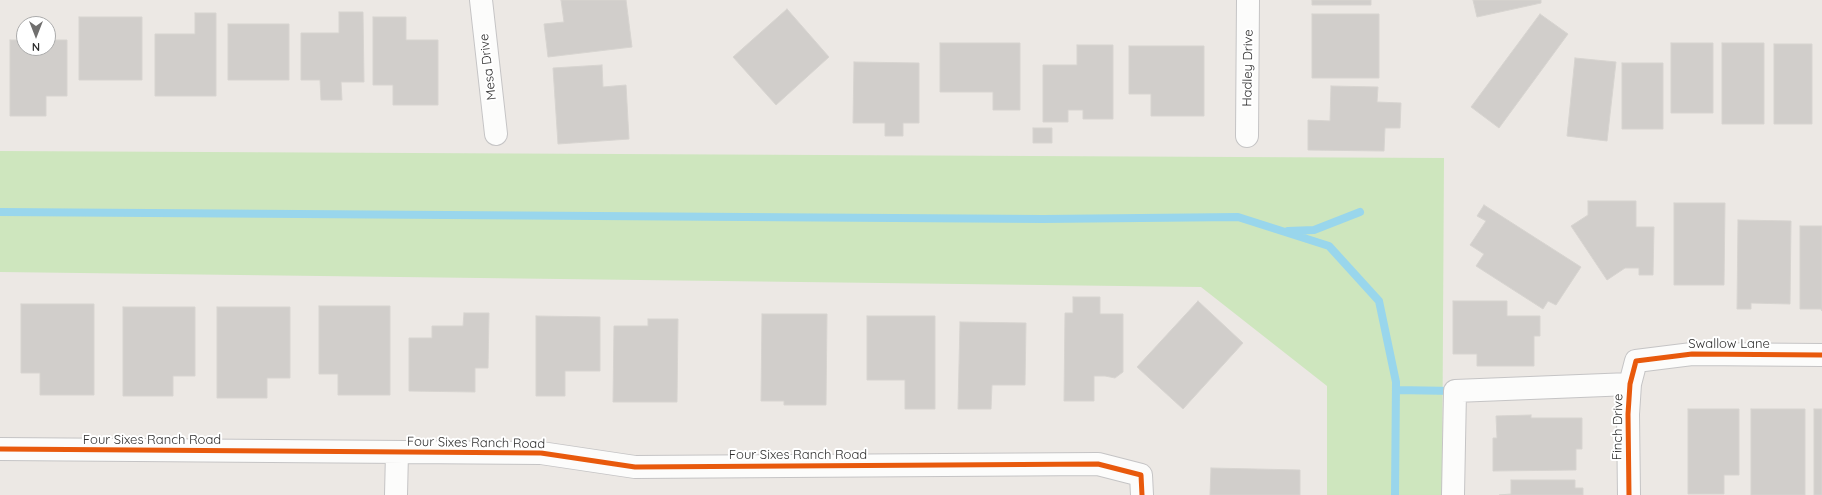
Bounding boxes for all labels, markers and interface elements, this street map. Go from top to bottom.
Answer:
north arrow [16,16,56,56]
street label: Hadley Drive [1240,29,1256,107]
street label: Mesa Drive [476,33,500,101]
text: N [32,40,40,54]
street label: Swallow Lane [1688,336,1770,352]
street label: Finch Drive [1610,394,1626,460]
street label: Four Sixes Ranch Road [83,432,221,448]
street label: Four Sixes Ranch Road [407,434,545,452]
street label: Four Sixes Ranch Road [729,447,867,463]

